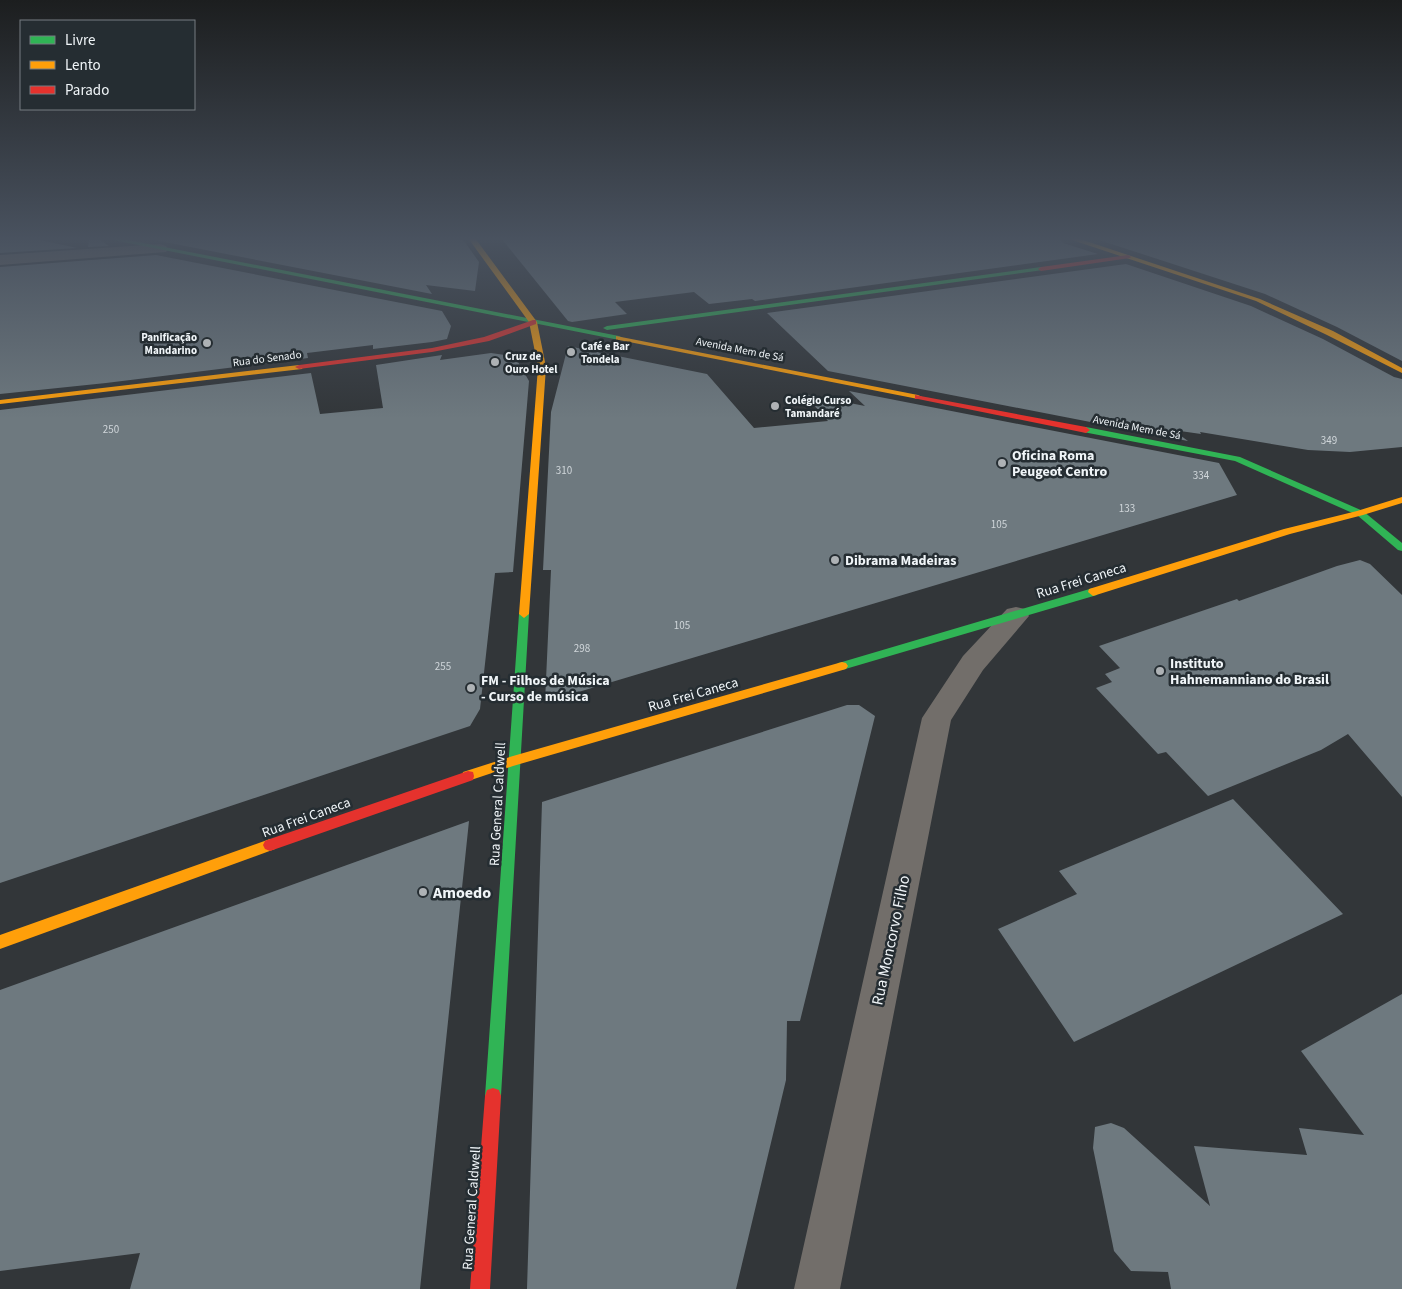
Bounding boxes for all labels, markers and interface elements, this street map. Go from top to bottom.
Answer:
legend [20,20,195,110]
text: Livre [65,30,95,51]
text: Lento [65,55,101,76]
text: Parado [65,80,109,101]
place label: Panificação Mandarino [141,330,197,358]
street label: Avenida Mem de Sá [695,334,785,365]
marker: Panificação Mandarino [201,337,213,349]
place label: Café e Bar Tondela [581,339,630,367]
marker: Café e Bar Tondela [565,346,577,358]
street label: Rua do Senado [232,347,302,370]
place label: Cruz de Ouro Hotel [505,349,558,377]
marker: Cruz de Ouro Hotel [489,356,501,368]
place label: Colégio Curso Tamandaré [785,393,851,421]
marker: Colégio Curso Tamandaré [769,400,781,412]
street label: Avenida Mem de Sá [1092,412,1182,443]
house number: 250 [103,422,119,437]
house number: 349 [1321,433,1337,448]
place label: Oficina Roma Peugeot Centro [1012,446,1107,482]
marker: Oficina Roma Peugeot Centro [996,457,1008,469]
house number: 310 [556,463,572,478]
house number: 334 [1193,468,1210,483]
house number: 133 [1119,501,1135,516]
house number: 105 [991,517,1007,532]
place label: Dibrama Madeiras [845,551,956,571]
marker: Dibrama Madeiras [829,554,841,566]
street label: Rua Frei Caneca [1034,558,1129,604]
house number: 105 [674,618,690,633]
house number: 298 [574,641,591,656]
place label: Instituto Hahnemanniano do Brasil [1170,654,1329,690]
house number: 255 [435,659,451,674]
marker: Instituto Hahnemanniano do Brasil [1154,665,1166,677]
place label: FM - Filhos de Música - Curso de música [481,671,610,707]
street label: Rua Frei Caneca [646,673,741,717]
marker: FM - Filhos de Música - Curso de música [465,682,477,694]
street label: Rua General Caldwell [485,741,511,867]
street label: Rua Frei Caneca [259,793,353,843]
street label: Rua Moncorvo Filho [866,873,915,1007]
place label: Amoedo [432,882,491,904]
marker: Amoedo [417,886,429,898]
street label: Rua General Caldwell [458,1145,486,1271]

